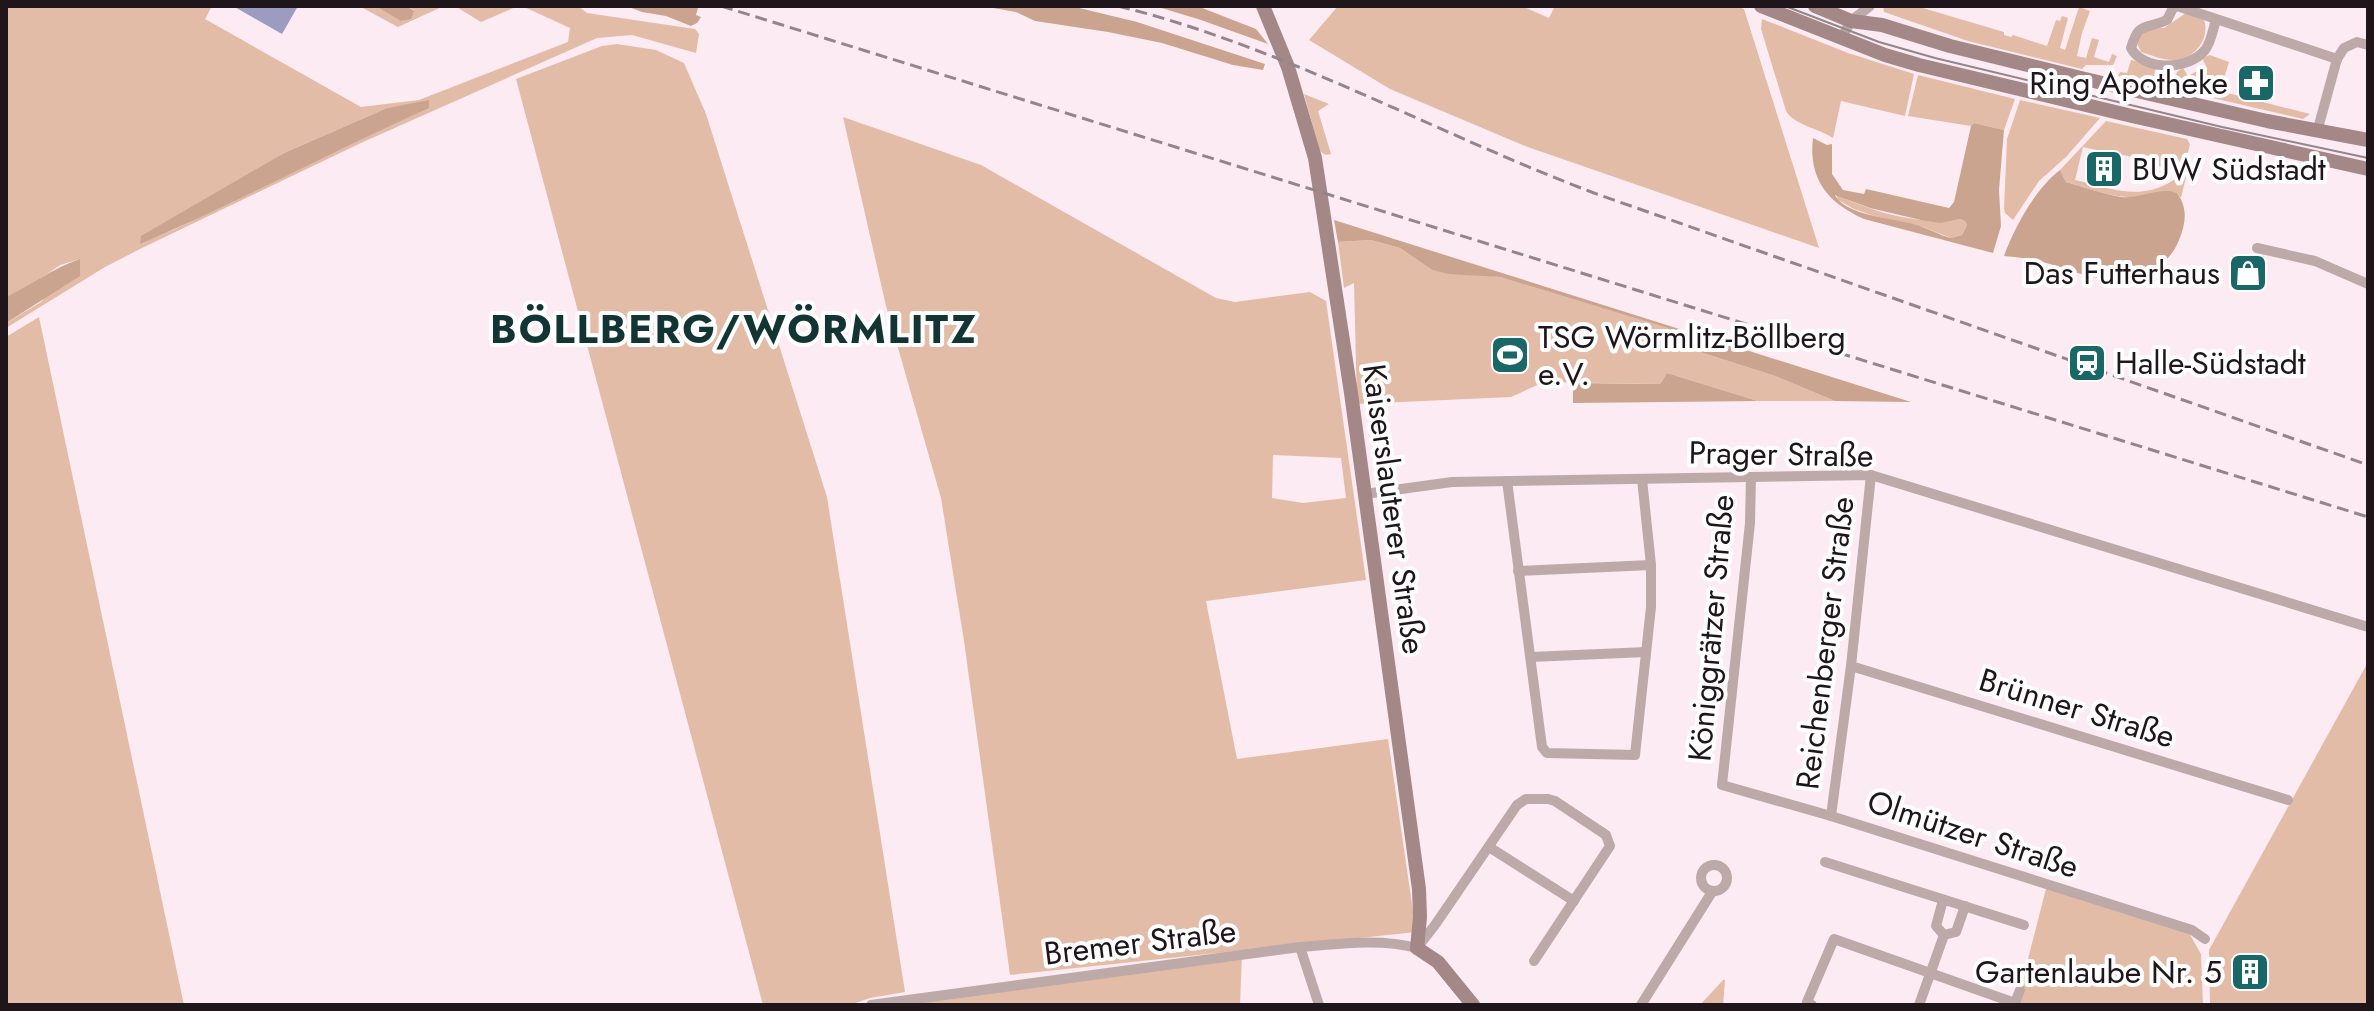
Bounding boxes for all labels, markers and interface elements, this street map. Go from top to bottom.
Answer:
place label: Ring Apotheke [2029,60,2228,106]
pharmacy icon: Ring Apotheke [2235,62,2277,104]
place label: BUW Südstadt [2132,146,2326,192]
building icon: BUW Südstadt [2083,148,2125,190]
place label: Das Futterhaus [2023,250,2220,296]
shop icon: Das Futterhaus [2227,252,2269,294]
district label: BÖLLBERG/WÖRMLITZ [490,300,978,358]
place label: TSG Wörmlitz-Böllberg e.V. [1538,314,1846,397]
sports icon: TSG Wörmlitz-Böllberg e.V. [1489,334,1531,376]
place label: Halle-Südstadt [2115,340,2306,386]
station icon: Halle-Südstadt [2066,342,2108,384]
street label: Kaiserslauterer Straße [1351,361,1437,657]
street label: Prager Straße [1688,429,1874,479]
street label: Königgrätzer Straße [1676,493,1746,763]
street label: Reichenberger Straße [1784,494,1866,792]
street label: Brünner Straße [1973,656,2181,760]
street label: Olmützer Straße [1861,778,2085,890]
street label: Bremer Straße [1041,907,1239,977]
place label: Gartenlaube Nr. 5 [1975,949,2222,995]
building icon: Gartenlaube Nr. 5 [2229,951,2271,993]

